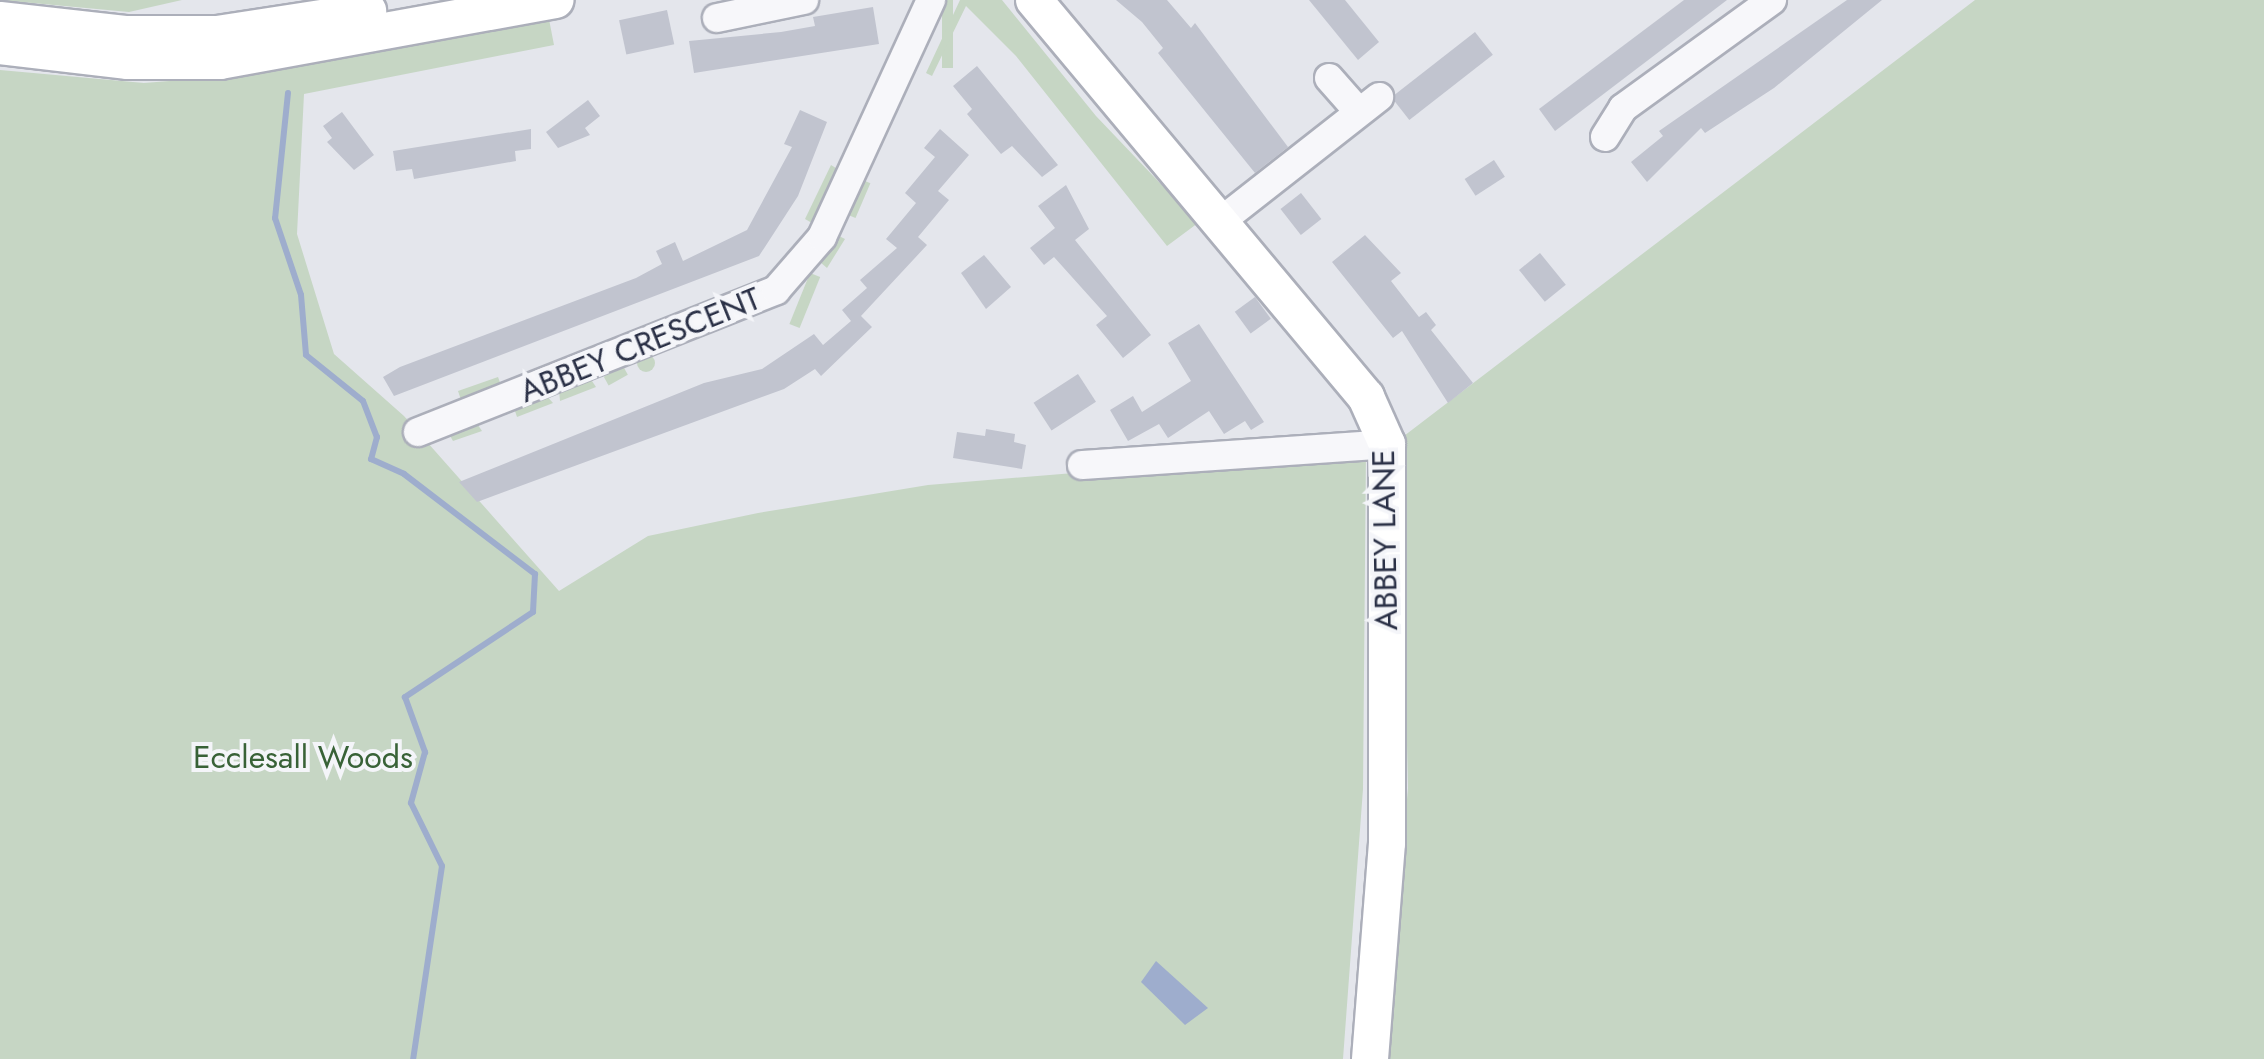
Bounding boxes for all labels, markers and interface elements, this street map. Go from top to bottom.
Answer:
street label: ABBEY CRESCENT [514,279,766,411]
street label: ABBEY LANE [1364,449,1406,631]
park label: Ecclesall Woods [193,738,413,776]

